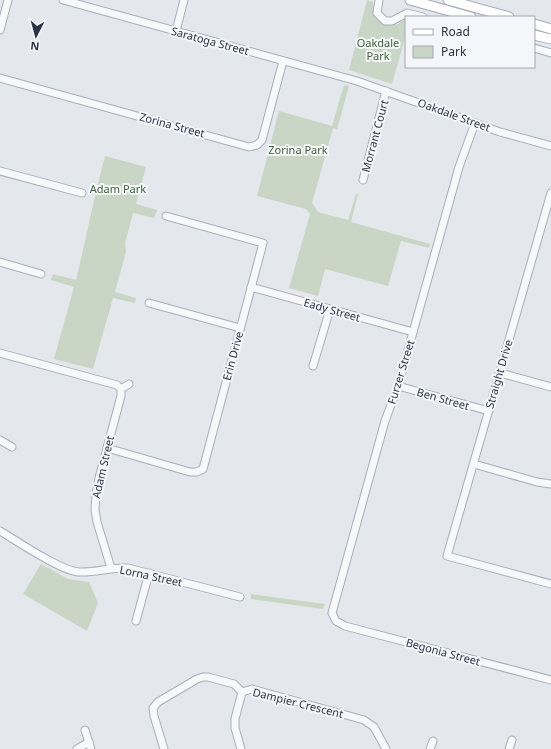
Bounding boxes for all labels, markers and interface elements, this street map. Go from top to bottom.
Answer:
north arrow [16,16,56,56]
legend [405,16,535,68]
street label: Saratoga Street [170,23,251,58]
text: Road [441,23,470,40]
park label: Oakdale Park [357,35,399,63]
text: N [30,39,40,54]
text: Park [441,43,467,60]
street label: Oakdale Street [416,94,493,135]
street label: Morrant Court [358,98,391,174]
street label: Zorina Street [138,109,206,140]
park label: Zorina Park [268,142,328,157]
park label: Adam Park [90,181,146,196]
street label: Eady Street [302,294,362,325]
street label: Erin Drive [219,330,246,382]
street label: Furzer Street [384,338,417,406]
street label: Straight Drive [482,338,516,410]
street label: Ben Street [415,384,471,413]
street label: Adam Street [88,434,117,500]
street label: Lorna Street [118,562,184,589]
street label: Begonia Street [404,634,482,669]
street label: Dampier Crescent [251,684,345,721]

